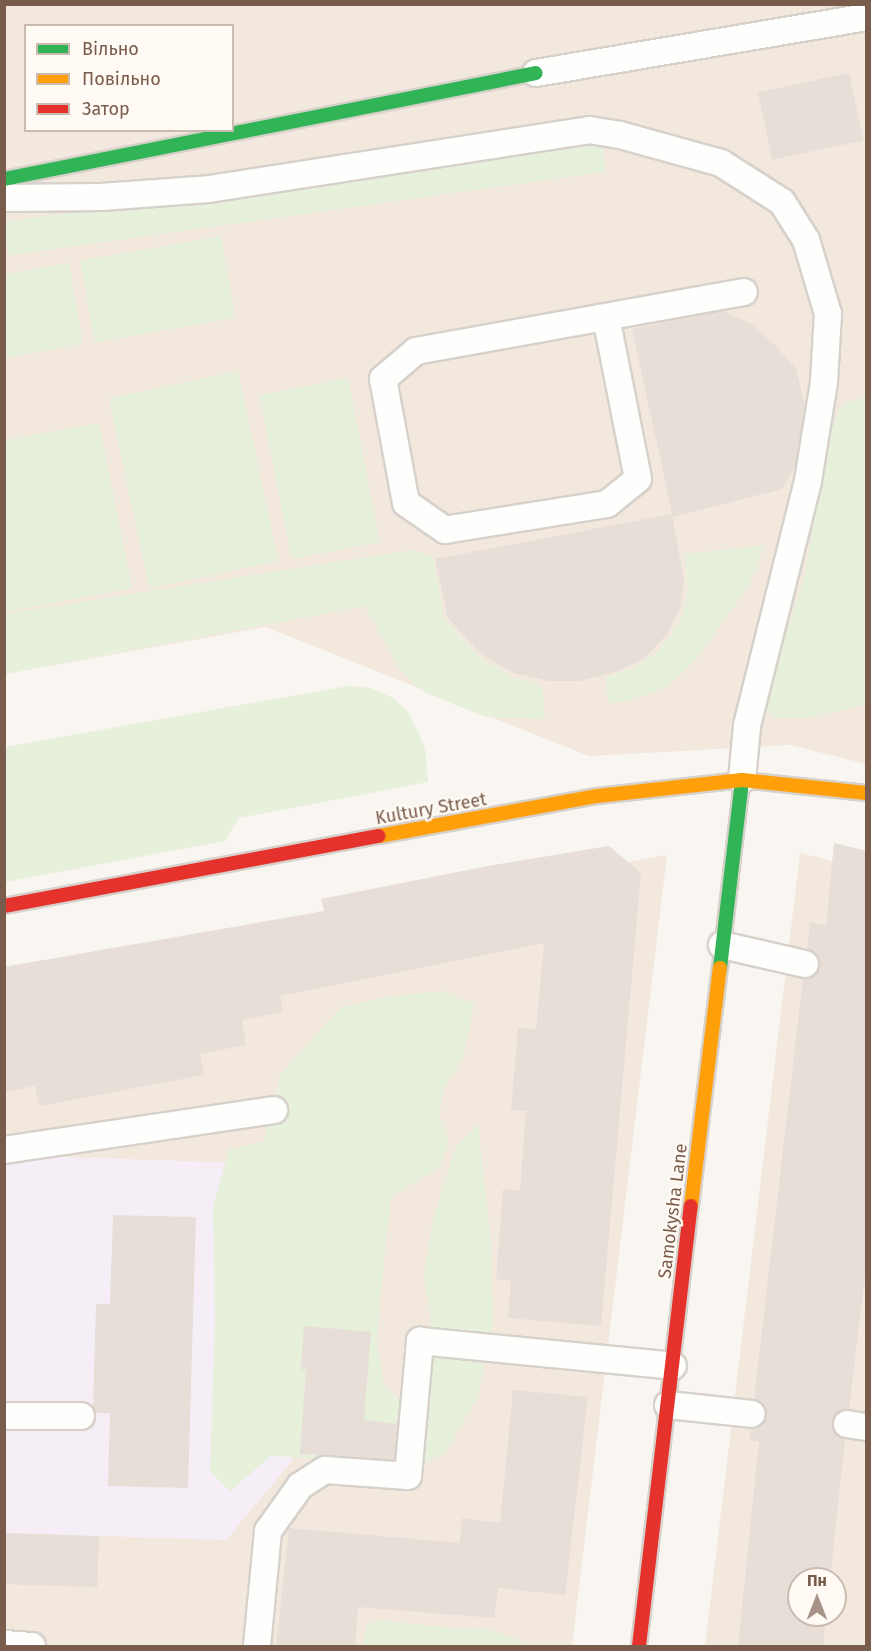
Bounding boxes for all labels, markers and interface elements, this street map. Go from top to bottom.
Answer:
legend [24,24,234,132]
text: Вільно [82,38,139,60]
text: Повільно [82,68,161,90]
text: Затор [82,98,130,120]
street label: Kultury Street [374,789,488,829]
street label: Samokysha Lane [654,1142,692,1280]
north arrow [787,1567,847,1627]
text: Пн [807,1571,827,1590]

